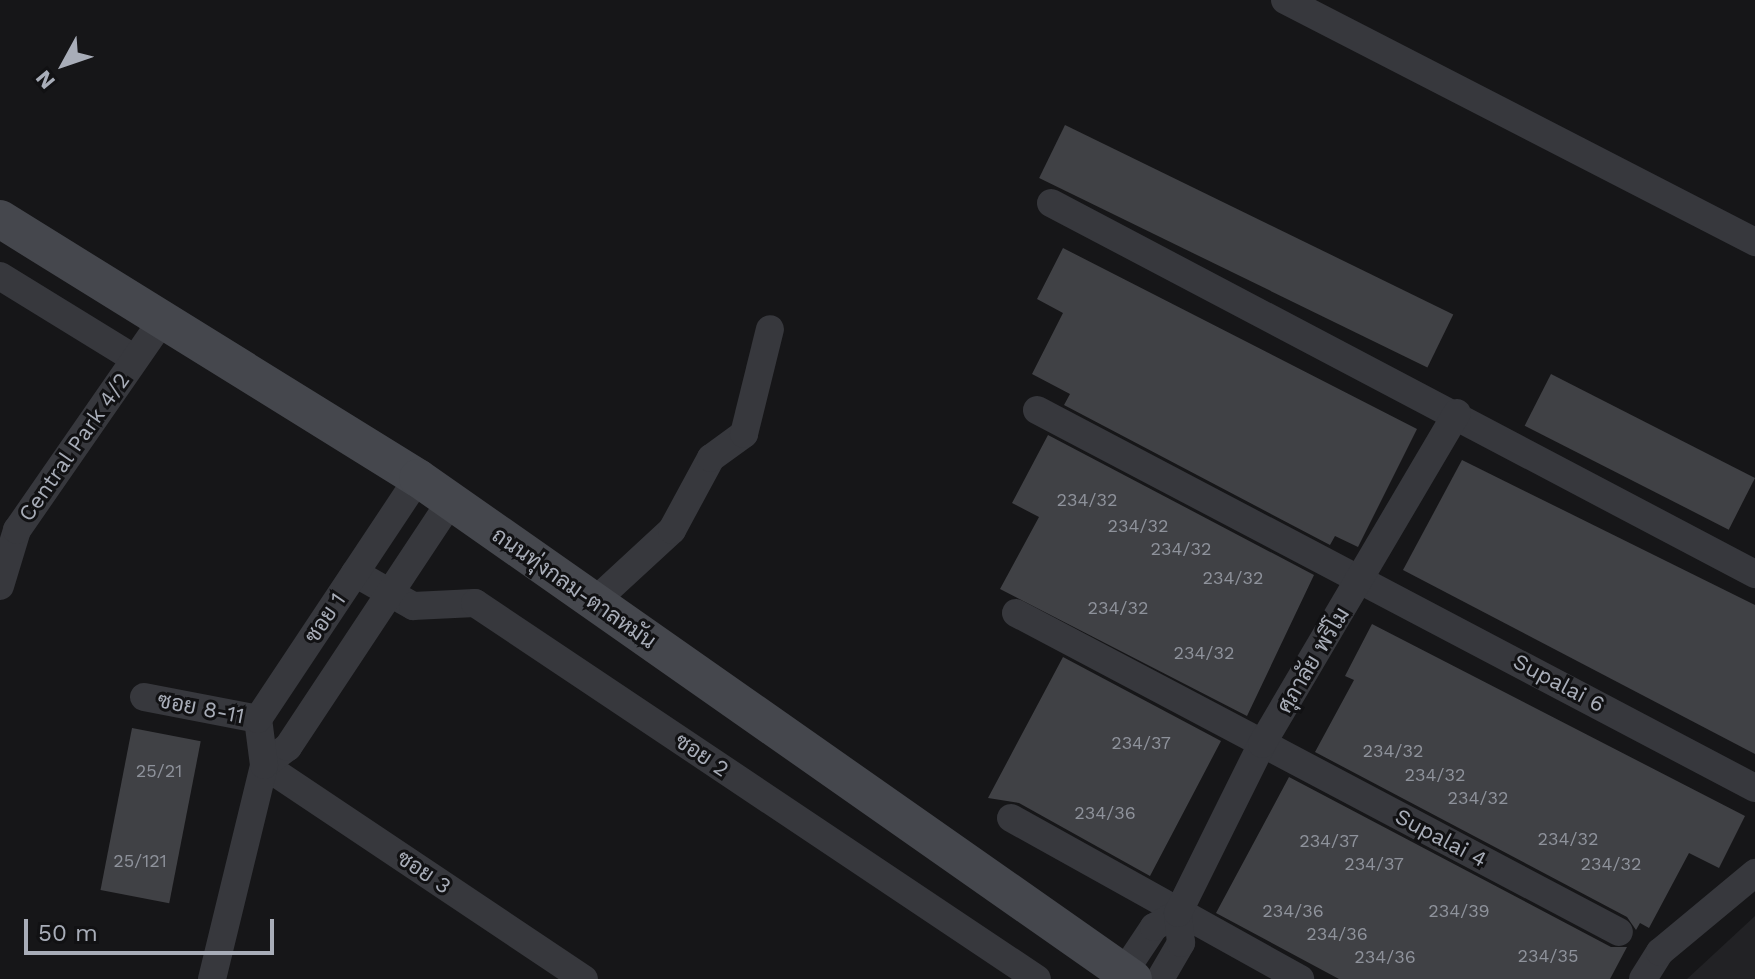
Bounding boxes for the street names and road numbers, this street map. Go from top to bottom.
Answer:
street label: Central Park 4/2 [13,367,135,527]
street label: ถนนทุ่งกลม-ตาลหมัน [487,522,661,654]
street label: ซอย 1 [299,588,351,648]
street label: ศุภาลัย พรีโม [1271,602,1355,718]
street label: Supalai 6 [1509,648,1609,718]
street label: ซอย 8-11 [155,687,247,729]
street label: ซอย 2 [670,727,734,783]
street label: Supalai 4 [1391,803,1491,873]
street label: ซอย 3 [392,844,456,900]

